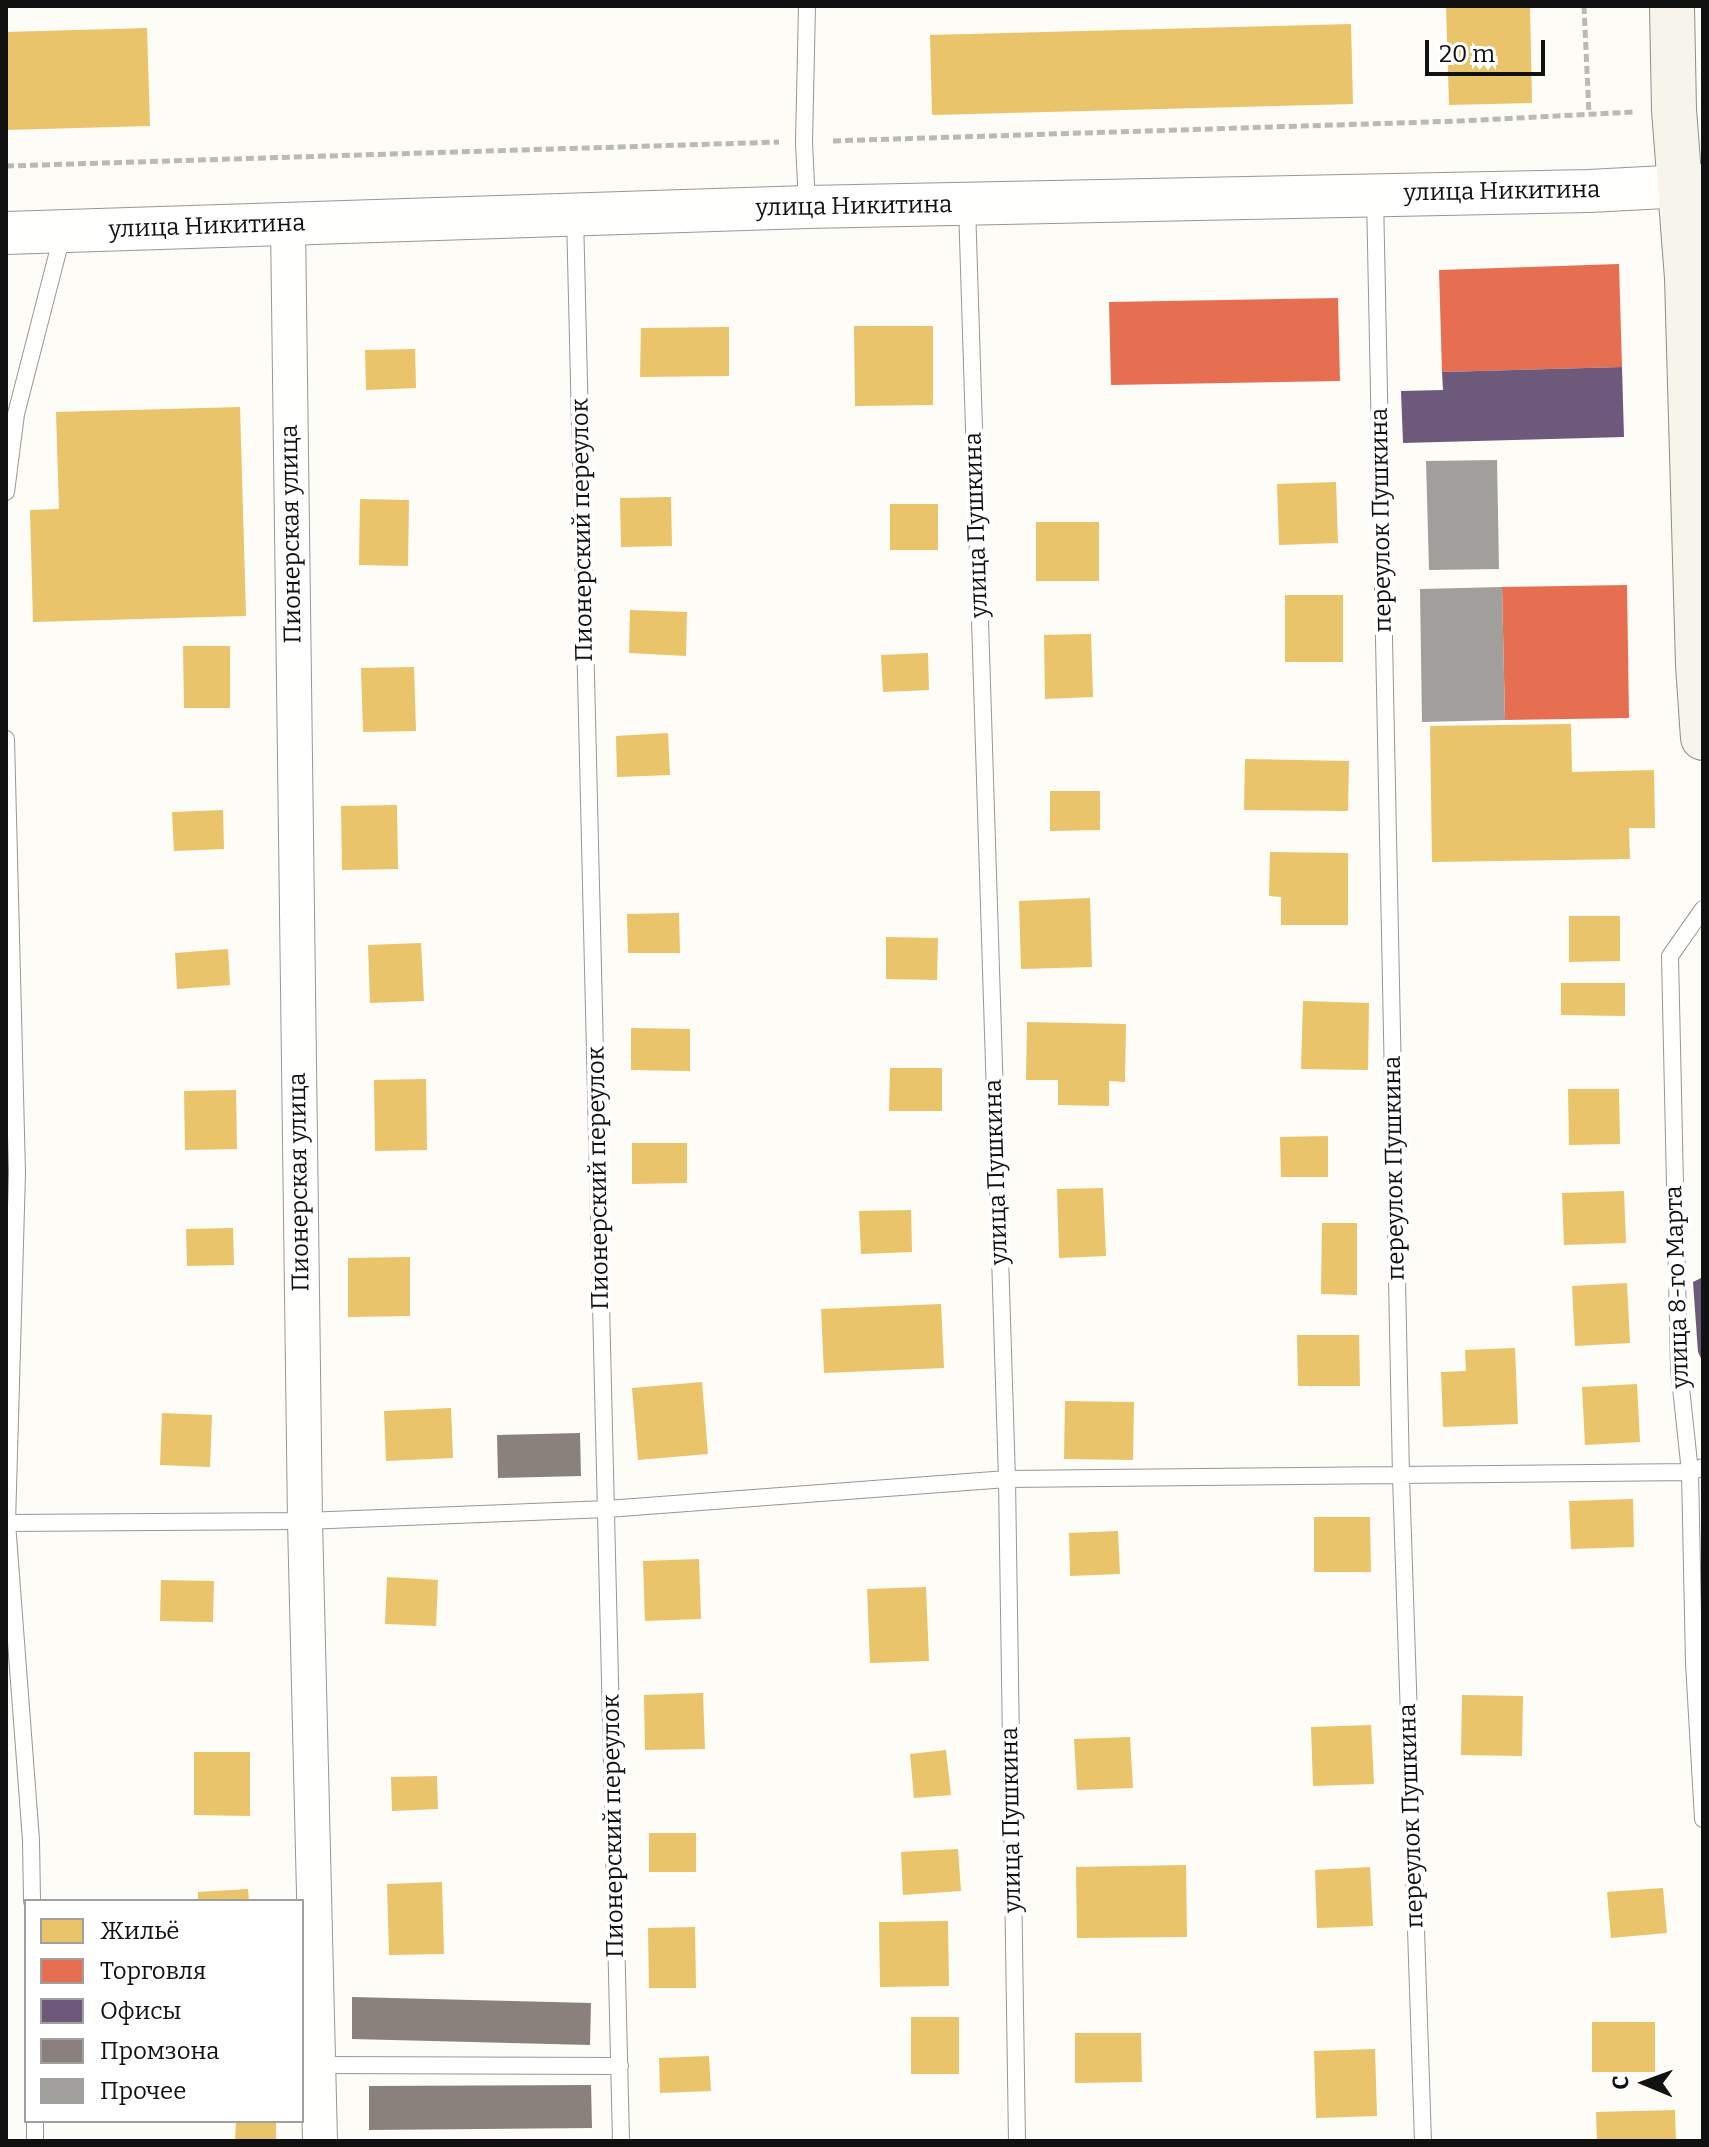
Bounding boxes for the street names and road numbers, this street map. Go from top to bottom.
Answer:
street label: улица Никитина [1403,176,1601,208]
street label: улица Никитина [755,191,953,223]
street label: улица Никитина [108,209,306,245]
street label: Пионерский переулок [566,398,600,662]
street label: переулок Пушкина [1366,407,1398,633]
street label: Пионерская улица [276,424,308,644]
street label: улица Пушкина [959,432,995,618]
street label: Пионерский переулок [582,1046,616,1310]
street label: переулок Пушкина [1379,1055,1411,1281]
street label: Пионерская улица [284,1072,316,1292]
street label: улица Пушкина [979,1079,1015,1265]
street label: улица 8-го Марта [1660,1185,1696,1389]
street label: Пионерский переулок [597,1694,631,1958]
street label: переулок Пушкина [1394,1703,1430,1929]
street label: улица Пушкина [996,1727,1028,1913]

